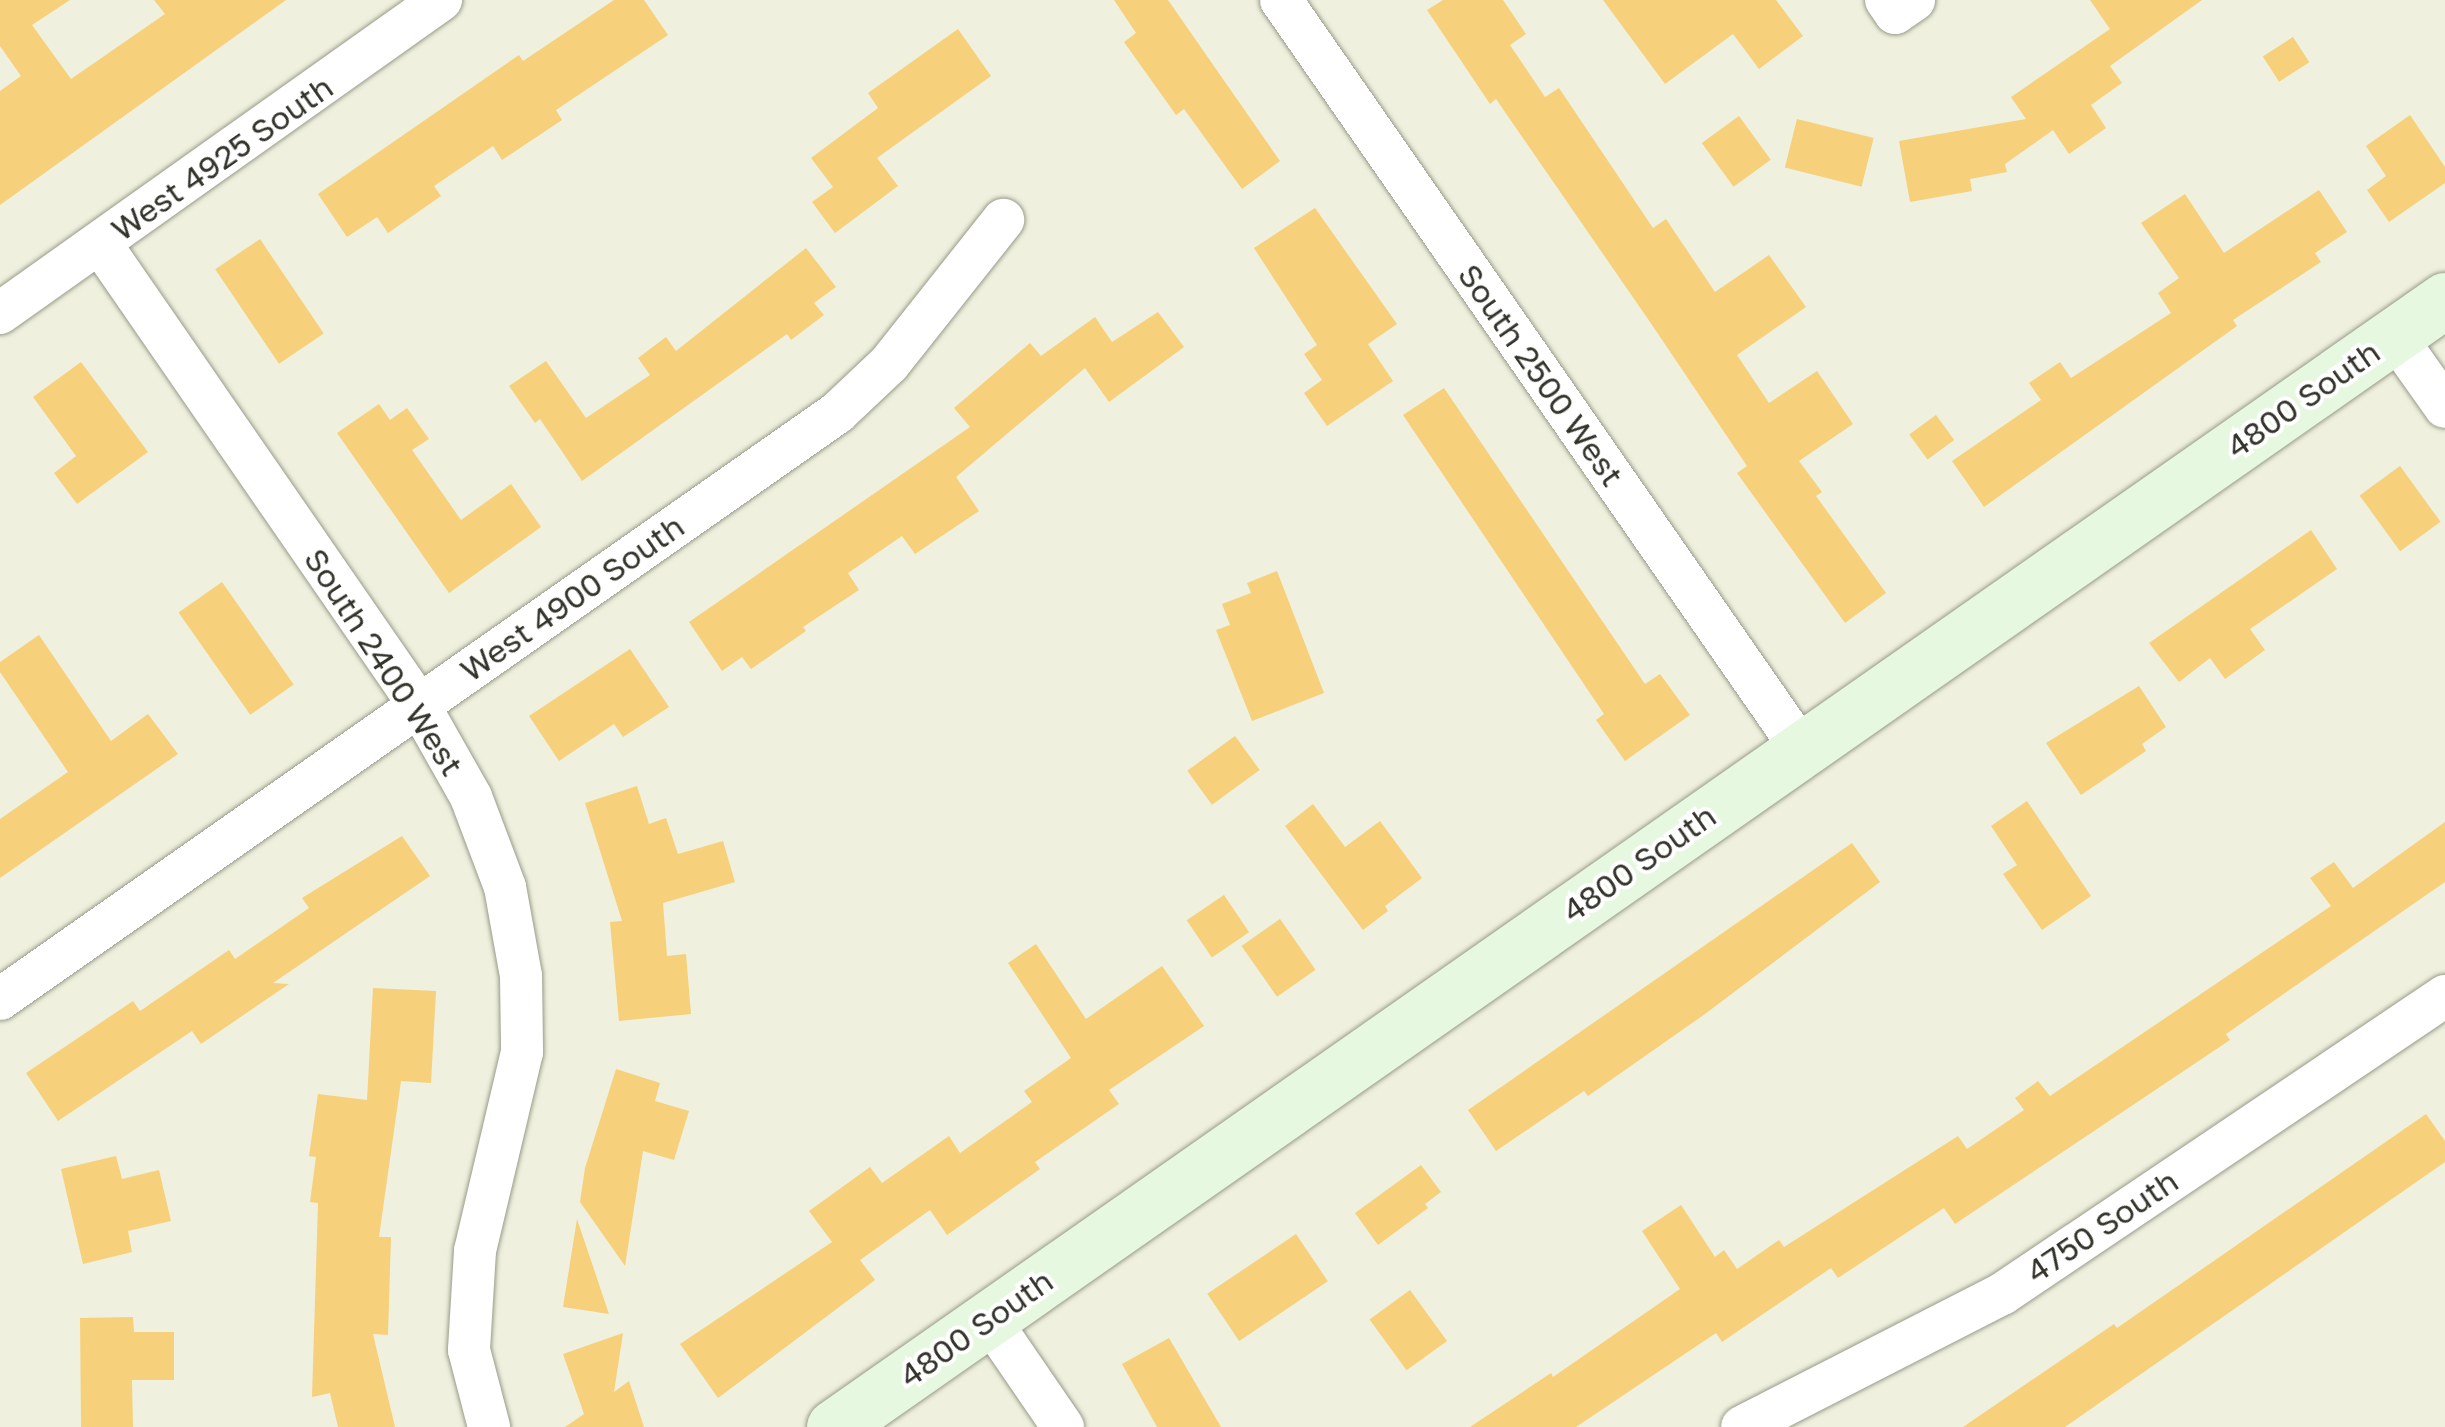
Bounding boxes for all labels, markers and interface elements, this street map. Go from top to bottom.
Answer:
street label: West 4925 South [104,67,340,249]
street label: South 2500 West [1450,257,1632,493]
street label: 4800 South [2219,332,2387,466]
street label: West 4900 South [453,507,691,689]
street label: South 2400 West [296,541,472,783]
street label: 4800 South [1555,796,1723,930]
street label: 4750 South [2019,1161,2185,1291]
street label: 4800 South [892,1261,1060,1395]

